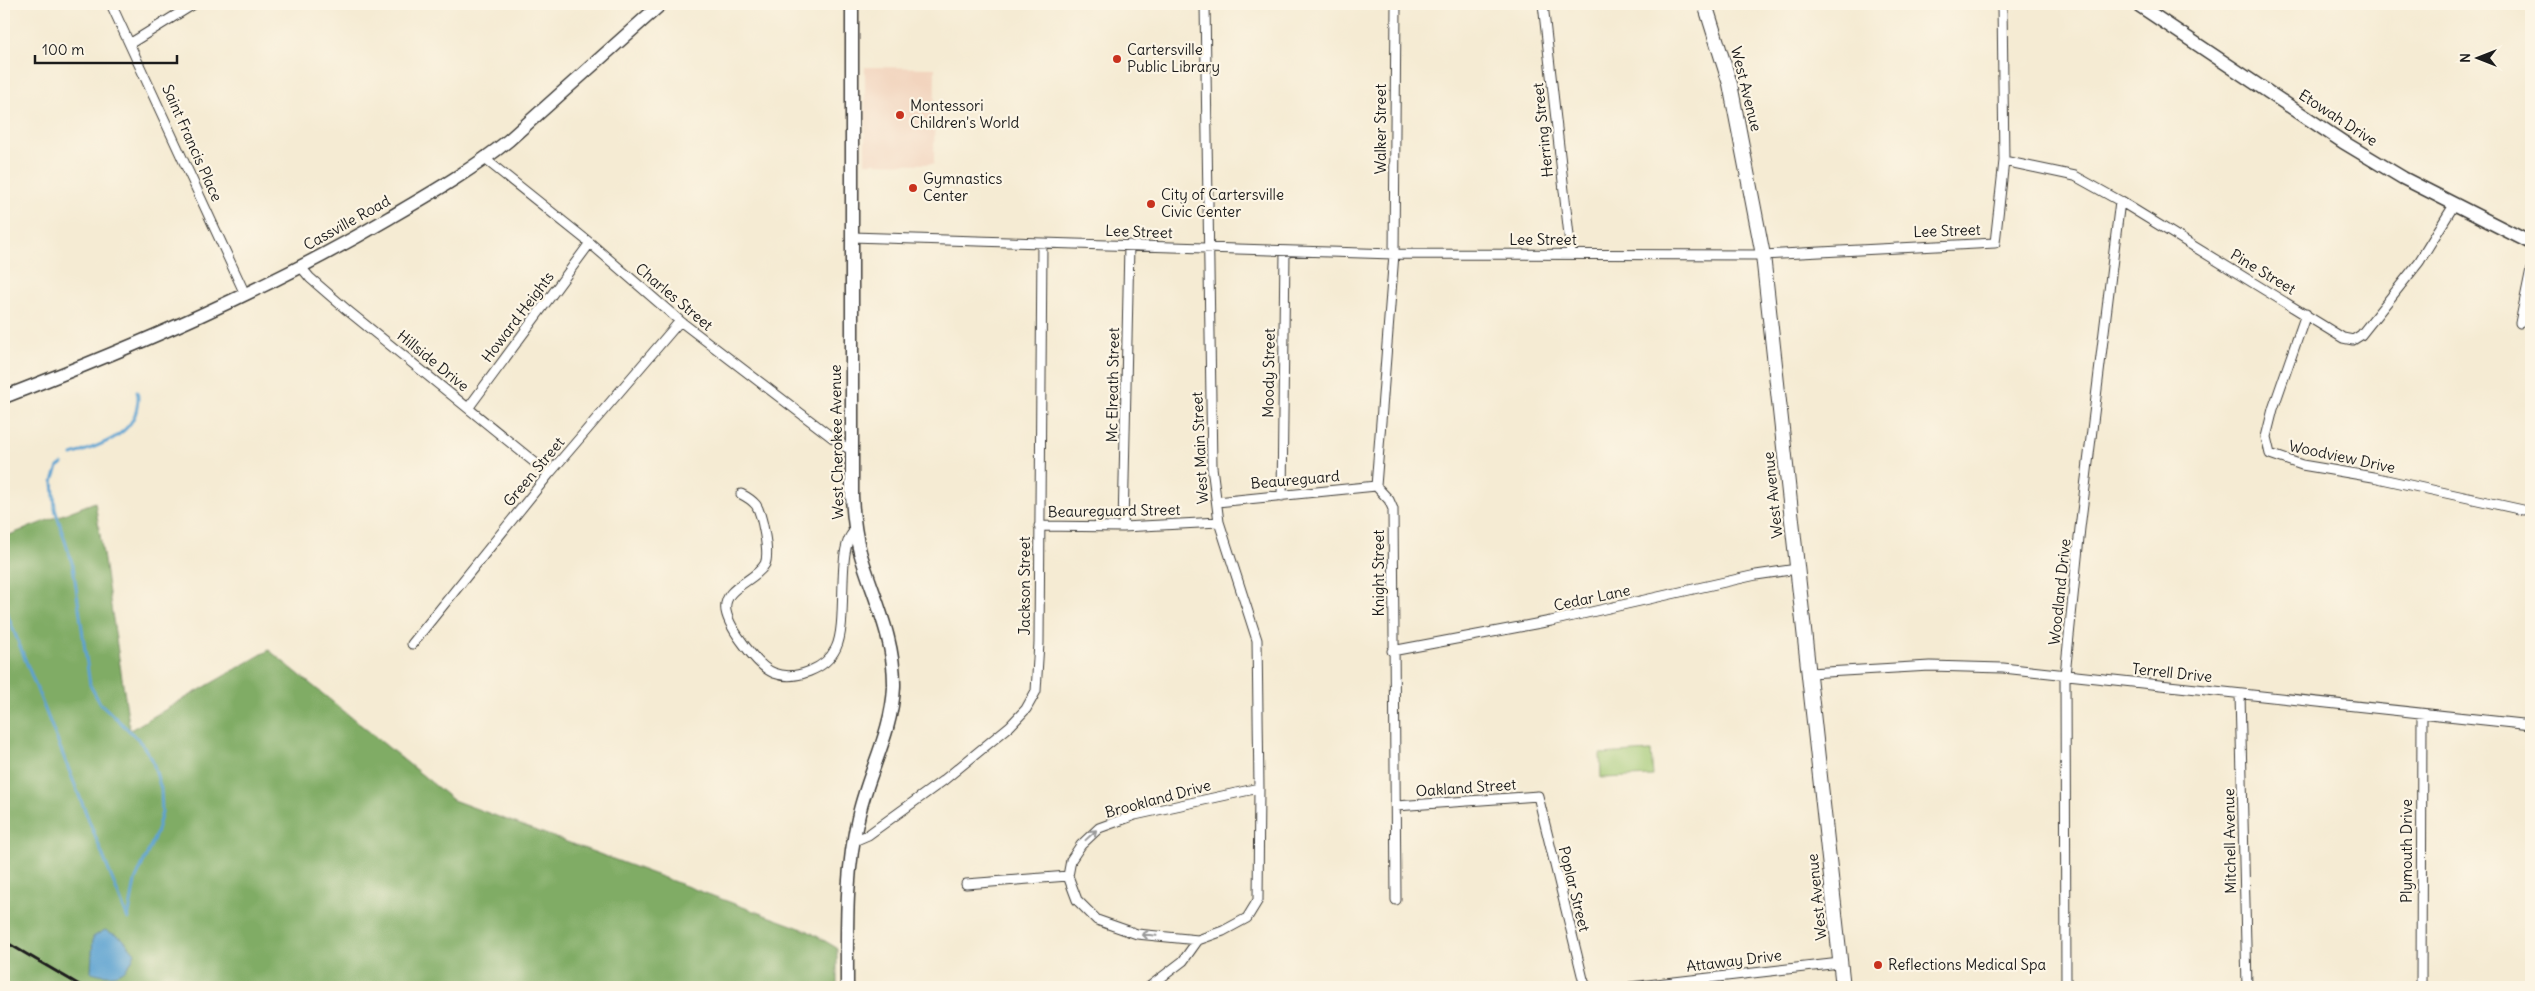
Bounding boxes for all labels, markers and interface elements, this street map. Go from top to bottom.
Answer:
scale bar [35,32,178,64]
north arrow [2452,32,2502,82]
text: 100 m [42,40,84,59]
place label: Cartersville Public Library [1127,40,1220,76]
street label: West Avenue [1727,44,1766,133]
marker: Cartersville Public Library [1111,53,1123,65]
text: N [2456,53,2474,63]
street label: Saint Francis Place [158,81,227,204]
street label: Herring Street [1528,82,1557,178]
street label: Walker Street [1371,84,1390,174]
street label: Etowah Drive [2295,85,2381,150]
place label: Montessori Children's World [910,96,1020,132]
marker: Montessori Children's World [894,109,906,121]
place label: Gymnastics Center [923,169,1003,205]
marker: Gymnastics Center [907,182,919,194]
place label: City of Cartersville Civic Center [1161,185,1284,221]
street label: Cassville Road [300,191,394,254]
marker: City of Cartersville Civic Center [1145,198,1157,210]
street label: Lee Street [1913,220,1981,241]
street label: Lee Street [1105,221,1173,242]
street label: Lee Street [1509,230,1577,249]
street label: Pine Street [2227,245,2299,298]
street label: Charles Street [632,259,717,334]
street label: Howard Heights [477,267,558,366]
street label: Hillside Drive [394,326,473,395]
street label: Mc Elreath Street [1102,327,1123,443]
street label: Moody Street [1258,328,1279,418]
street label: West Cherokee Avenue [826,364,847,520]
street label: West Main Street [1187,391,1212,505]
street label: Green Street [499,433,568,510]
street label: Woodview Drive [2287,436,2397,477]
street label: West Avenue [1759,451,1786,539]
street label: Beaureguard [1250,466,1340,493]
street label: Beaureguard Street [1047,500,1181,521]
street label: Knight Street [1369,530,1388,616]
street label: Jackson Street [1015,537,1034,635]
street label: Woodland Drive [2044,538,2075,646]
street label: Cedar Lane [1552,580,1632,615]
street label: Terrell Drive [2131,659,2213,686]
street label: Brookland Drive [1103,775,1213,822]
street label: Oakland Street [1415,775,1517,800]
street label: Mitchell Avenue [2219,788,2240,894]
street label: Plymouth Drive [2397,799,2416,903]
one-way arrow [1085,829,1098,841]
street label: Poplar Street [1555,844,1594,934]
street label: West Avenue [1803,853,1830,941]
one-way arrow [1142,930,1158,940]
street label: Attaway Drive [1685,945,1783,976]
place label: Reflections Medical Spa [1888,955,2046,974]
marker: Reflections Medical Spa [1872,959,1884,971]

